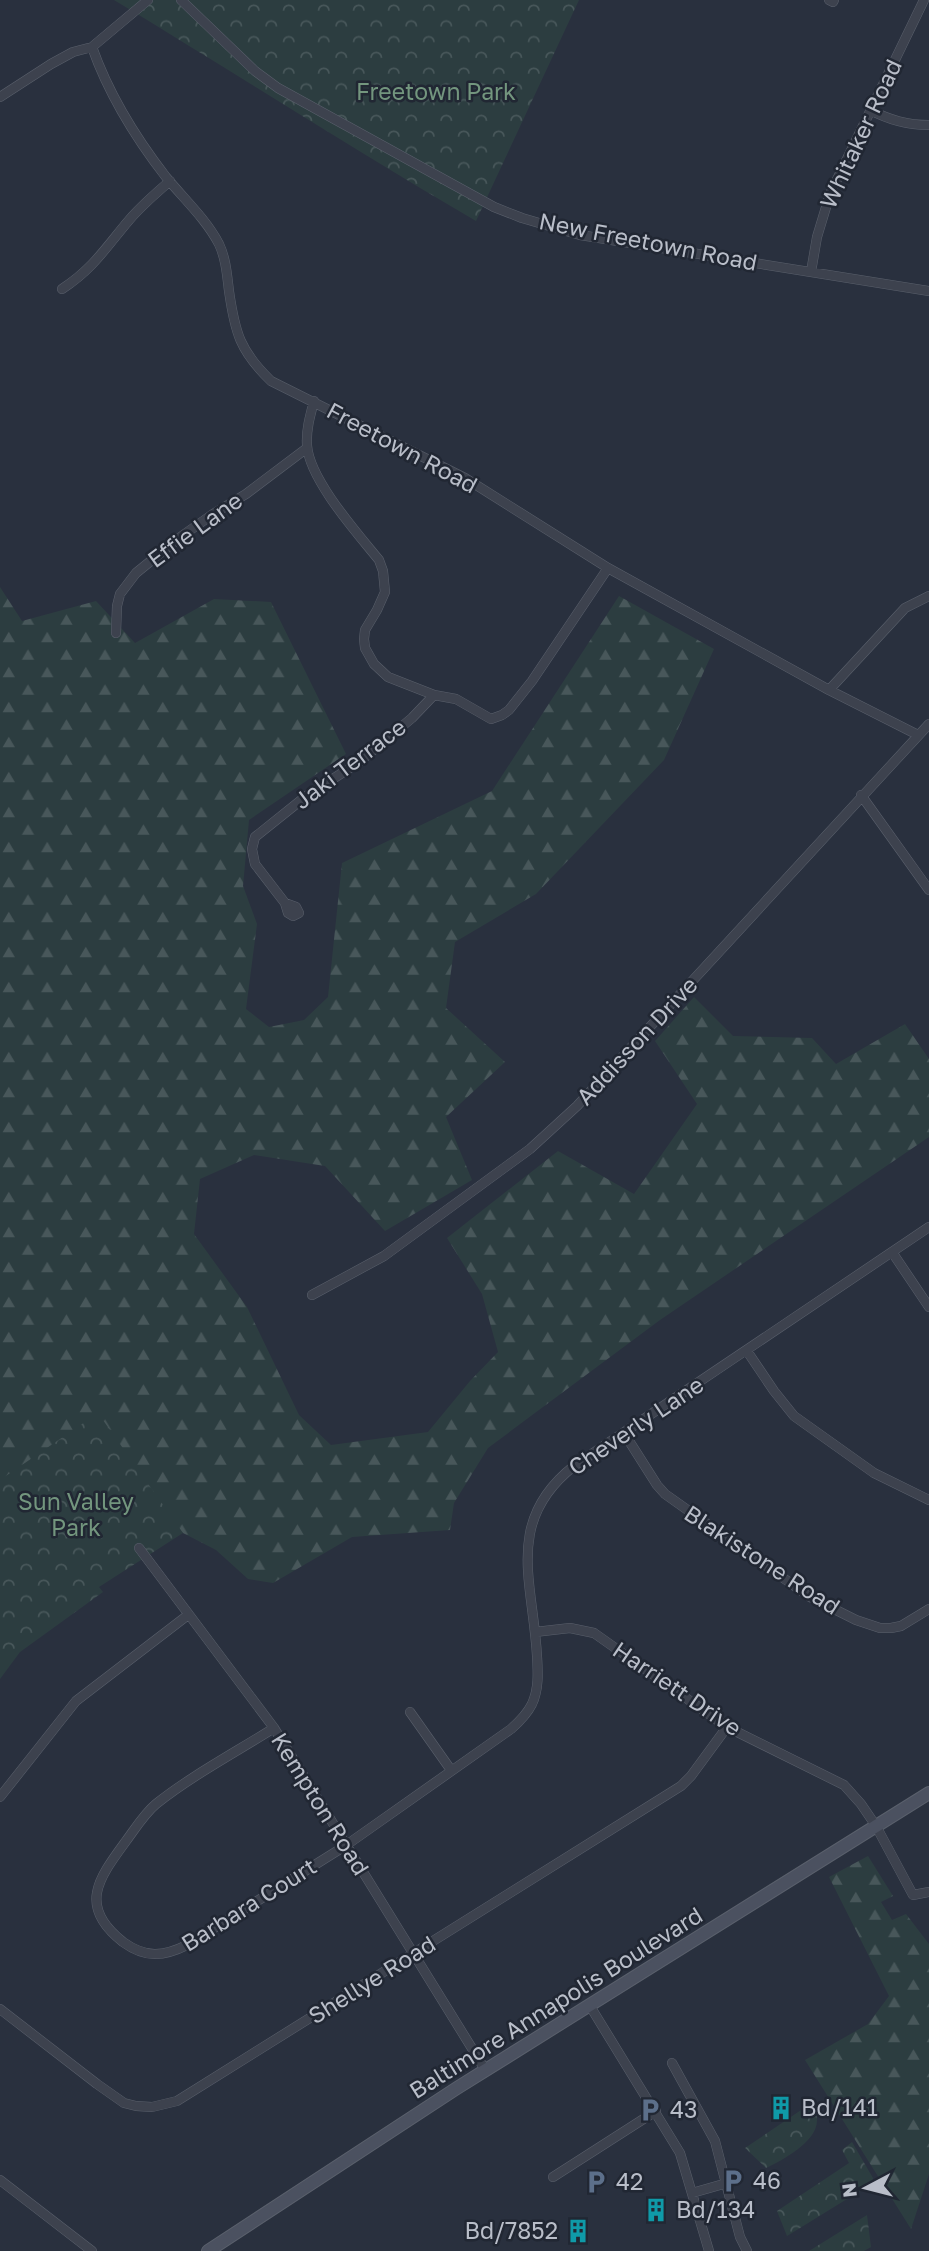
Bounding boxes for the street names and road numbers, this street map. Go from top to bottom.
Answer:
street label: Whitaker Road [813,54,907,213]
street label: New Freetown Road [537,206,760,276]
street label: Freetown Road [322,396,483,499]
street label: Effie Lane [142,485,247,573]
street label: Jaki Terrace [288,712,411,814]
street label: Addisson Drive [570,971,703,1110]
street label: Cheverly Lane [563,1370,708,1481]
street label: Blakistone Road [680,1498,846,1620]
street label: Harriett Drive [608,1635,747,1741]
street label: Kempton Road [266,1727,376,1880]
street label: Barbara Court [176,1851,321,1957]
street label: Baltimore Annapolis Boulevard [404,1900,707,2104]
street label: Shellye Road [303,1929,440,2029]

